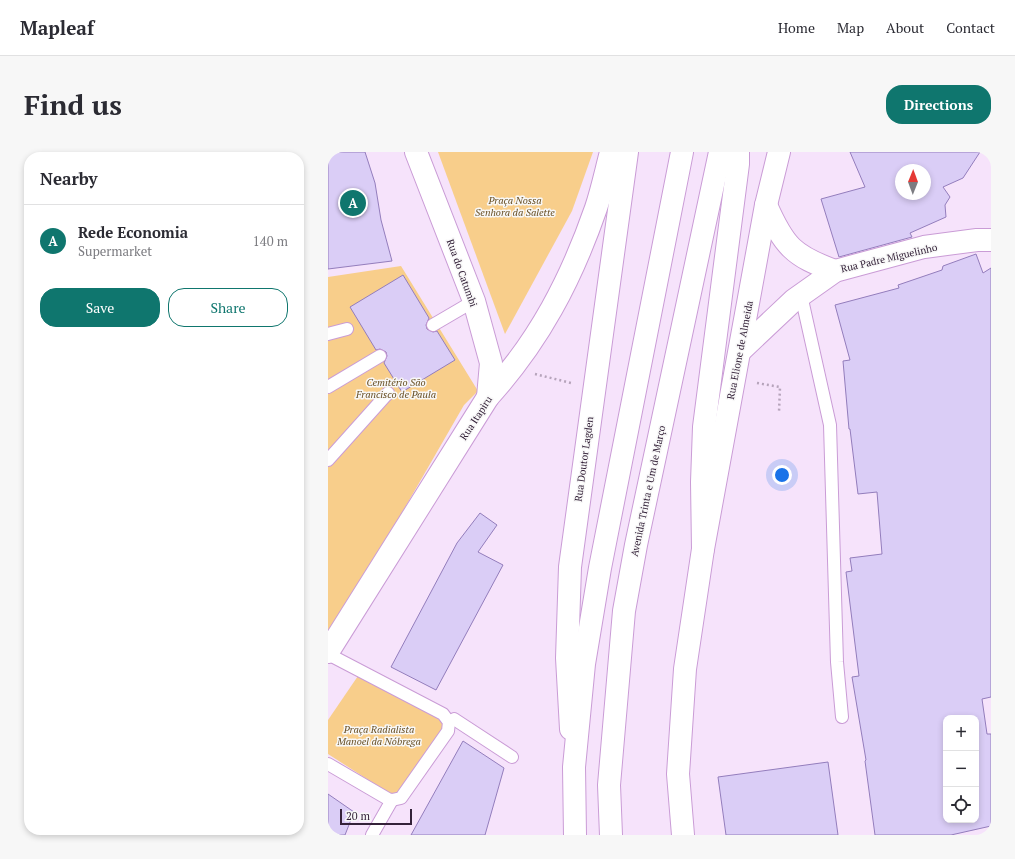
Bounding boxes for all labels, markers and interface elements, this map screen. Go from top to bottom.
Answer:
text: Mapleaf [20,15,94,40]
text: Home [778,18,815,37]
text: Map [837,18,864,37]
text: About [886,18,924,37]
text: Contact [946,18,995,37]
button: Directions [886,85,991,124]
text: Find us [24,86,122,123]
north arrow [895,164,931,200]
text: Nearby [40,167,98,190]
pin: A [340,188,366,218]
park label: Praça Nossa Senhora da Salette [475,194,555,219]
text: Rede Economia [78,222,188,242]
text: A [48,232,58,250]
text: 140 m [253,232,288,250]
street label: Rua do Catumbi [444,237,480,309]
street label: Rua Padre Miguelinho [840,240,939,275]
text: Supermarket [78,242,152,260]
button: Save [40,288,160,327]
button: Share [168,288,288,327]
street label: Rua Elione de Almeida [724,300,756,400]
park label: Cemitério São Francisco de Paula [355,376,436,401]
street label: Rua Itapiru [457,393,495,443]
street label: Rua Doutor Lagden [572,416,596,502]
street label: Avenida Trinta e Um de Março [628,424,668,558]
your location [772,465,792,485]
map controls [943,715,979,823]
button: + [943,715,979,751]
park label: Praça Radialista Manoel da Nóbrega [336,723,421,748]
button: − [943,751,979,787]
button: locate [943,787,979,823]
scale bar [340,807,412,826]
text: 20 m [346,809,370,823]

